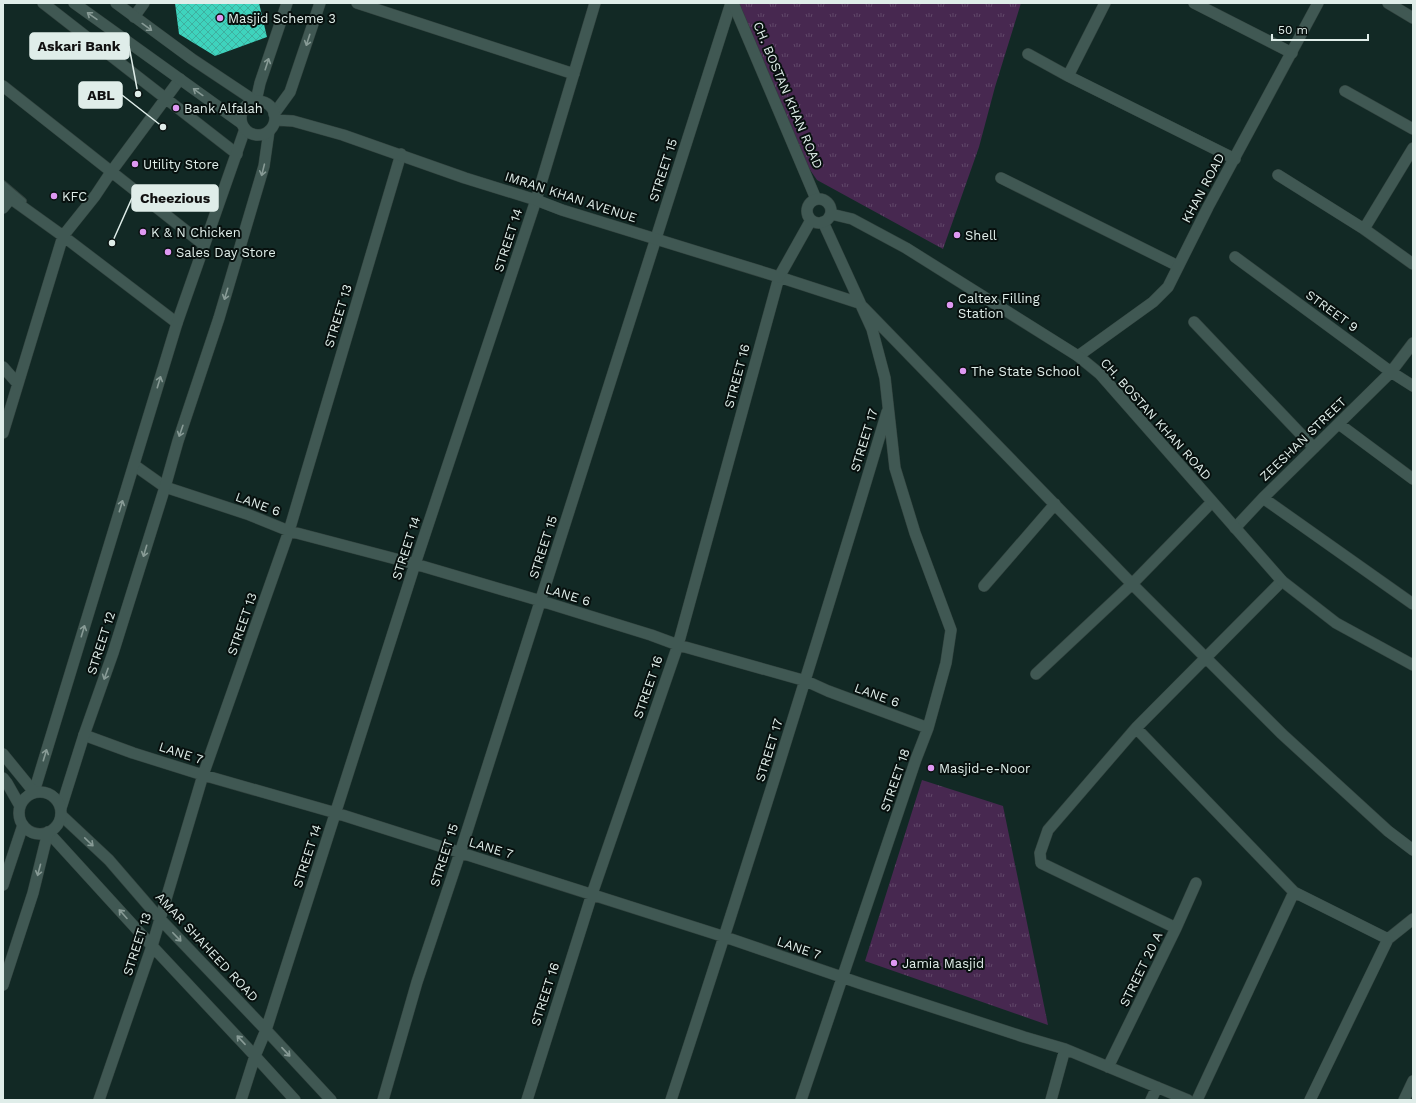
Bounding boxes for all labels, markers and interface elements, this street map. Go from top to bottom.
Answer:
place label: Masjid Scheme 3 [228,11,336,26]
one-way arrow [87,12,98,20]
marker: Masjid Scheme 3 [215,13,225,23]
scale bar [1272,16,1368,42]
street label: CH. BOSTAN KHAN ROAD [750,19,826,171]
one-way arrow [142,23,153,31]
text: 50 m [1278,23,1308,37]
callout: Askari Bank [30,33,129,59]
one-way arrow [304,33,311,46]
text: Askari Bank [38,38,121,54]
one-way arrow [263,58,271,70]
callout: ABL [79,82,122,108]
text: ABL [87,87,115,103]
one-way arrow [193,88,204,96]
place label: Bank Alfalah [184,101,263,116]
marker: Bank Alfalah [171,103,181,113]
street label: STREET 15 [646,137,680,203]
street label: KHAN ROAD [1178,151,1228,225]
place label: Utility Store [143,157,219,172]
marker: Utility Store [130,159,140,169]
one-way arrow [259,163,266,176]
street label: IMRAN KHAN AVENUE [503,169,639,225]
callout: Cheezious [132,185,218,211]
place label: KFC [62,189,87,204]
text: Cheezious [140,190,211,206]
marker: KFC [49,191,59,201]
street label: STREET 14 [491,206,525,274]
place label: K & N Chicken [151,225,241,240]
marker: K & N Chicken [138,227,148,237]
place label: Shell [965,228,997,243]
marker: Shell [952,230,962,240]
place label: Sales Day Store [176,245,276,260]
marker: Sales Day Store [163,247,173,257]
street label: STREET 13 [321,283,355,349]
street label: STREET 9 [1303,287,1361,335]
one-way arrow [222,288,229,301]
place label: Caltex Filling Station [958,291,1040,321]
marker: Caltex Filling Station [945,300,955,310]
street label: STREET 16 [721,342,753,410]
street label: CH. BOSTAN KHAN ROAD [1097,355,1215,483]
place label: The State School [971,364,1080,379]
marker: The State School [958,366,968,376]
one-way arrow [156,376,163,389]
street label: ZEESHAN STREET [1257,394,1349,484]
street label: STREET 17 [847,407,881,473]
one-way arrow [177,424,184,437]
street label: LANE 6 [234,489,283,519]
one-way arrow [118,500,125,513]
street label: STREET 14 [389,514,423,582]
street label: STREET 15 [526,514,560,580]
one-way arrow [141,544,148,557]
street label: LANE 6 [544,581,593,609]
street label: STREET 13 [224,591,260,657]
street label: STREET 12 [84,610,118,676]
one-way arrow [80,624,87,637]
street label: STREET 16 [630,653,666,720]
one-way arrow [101,668,109,680]
street label: LANE 6 [853,680,902,710]
street label: STREET 17 [752,717,786,783]
street label: LANE 7 [157,739,205,767]
street label: STREET 18 [877,746,913,814]
one-way arrow [42,749,49,762]
place label: Masjid-e-Noor [939,761,1030,776]
marker: Masjid-e-Noor [926,763,936,773]
street label: STREET 14 [290,822,324,890]
street label: STREET 15 [427,822,461,888]
street label: LANE 7 [467,834,515,862]
one-way arrow [84,837,95,846]
one-way arrow [34,863,42,876]
street label: AMAR SHAHEED ROAD [153,889,261,1005]
one-way arrow [118,909,128,919]
street label: STREET 13 [120,911,154,977]
street label: STREET 20 A [1116,929,1166,1009]
one-way arrow [173,932,182,942]
street label: LANE 7 [775,934,823,962]
place label: Jamia Masjid [902,956,984,971]
marker: Jamia Masjid [889,958,899,968]
street label: STREET 16 [528,960,562,1028]
one-way arrow [236,1035,245,1045]
one-way arrow [282,1046,291,1057]

